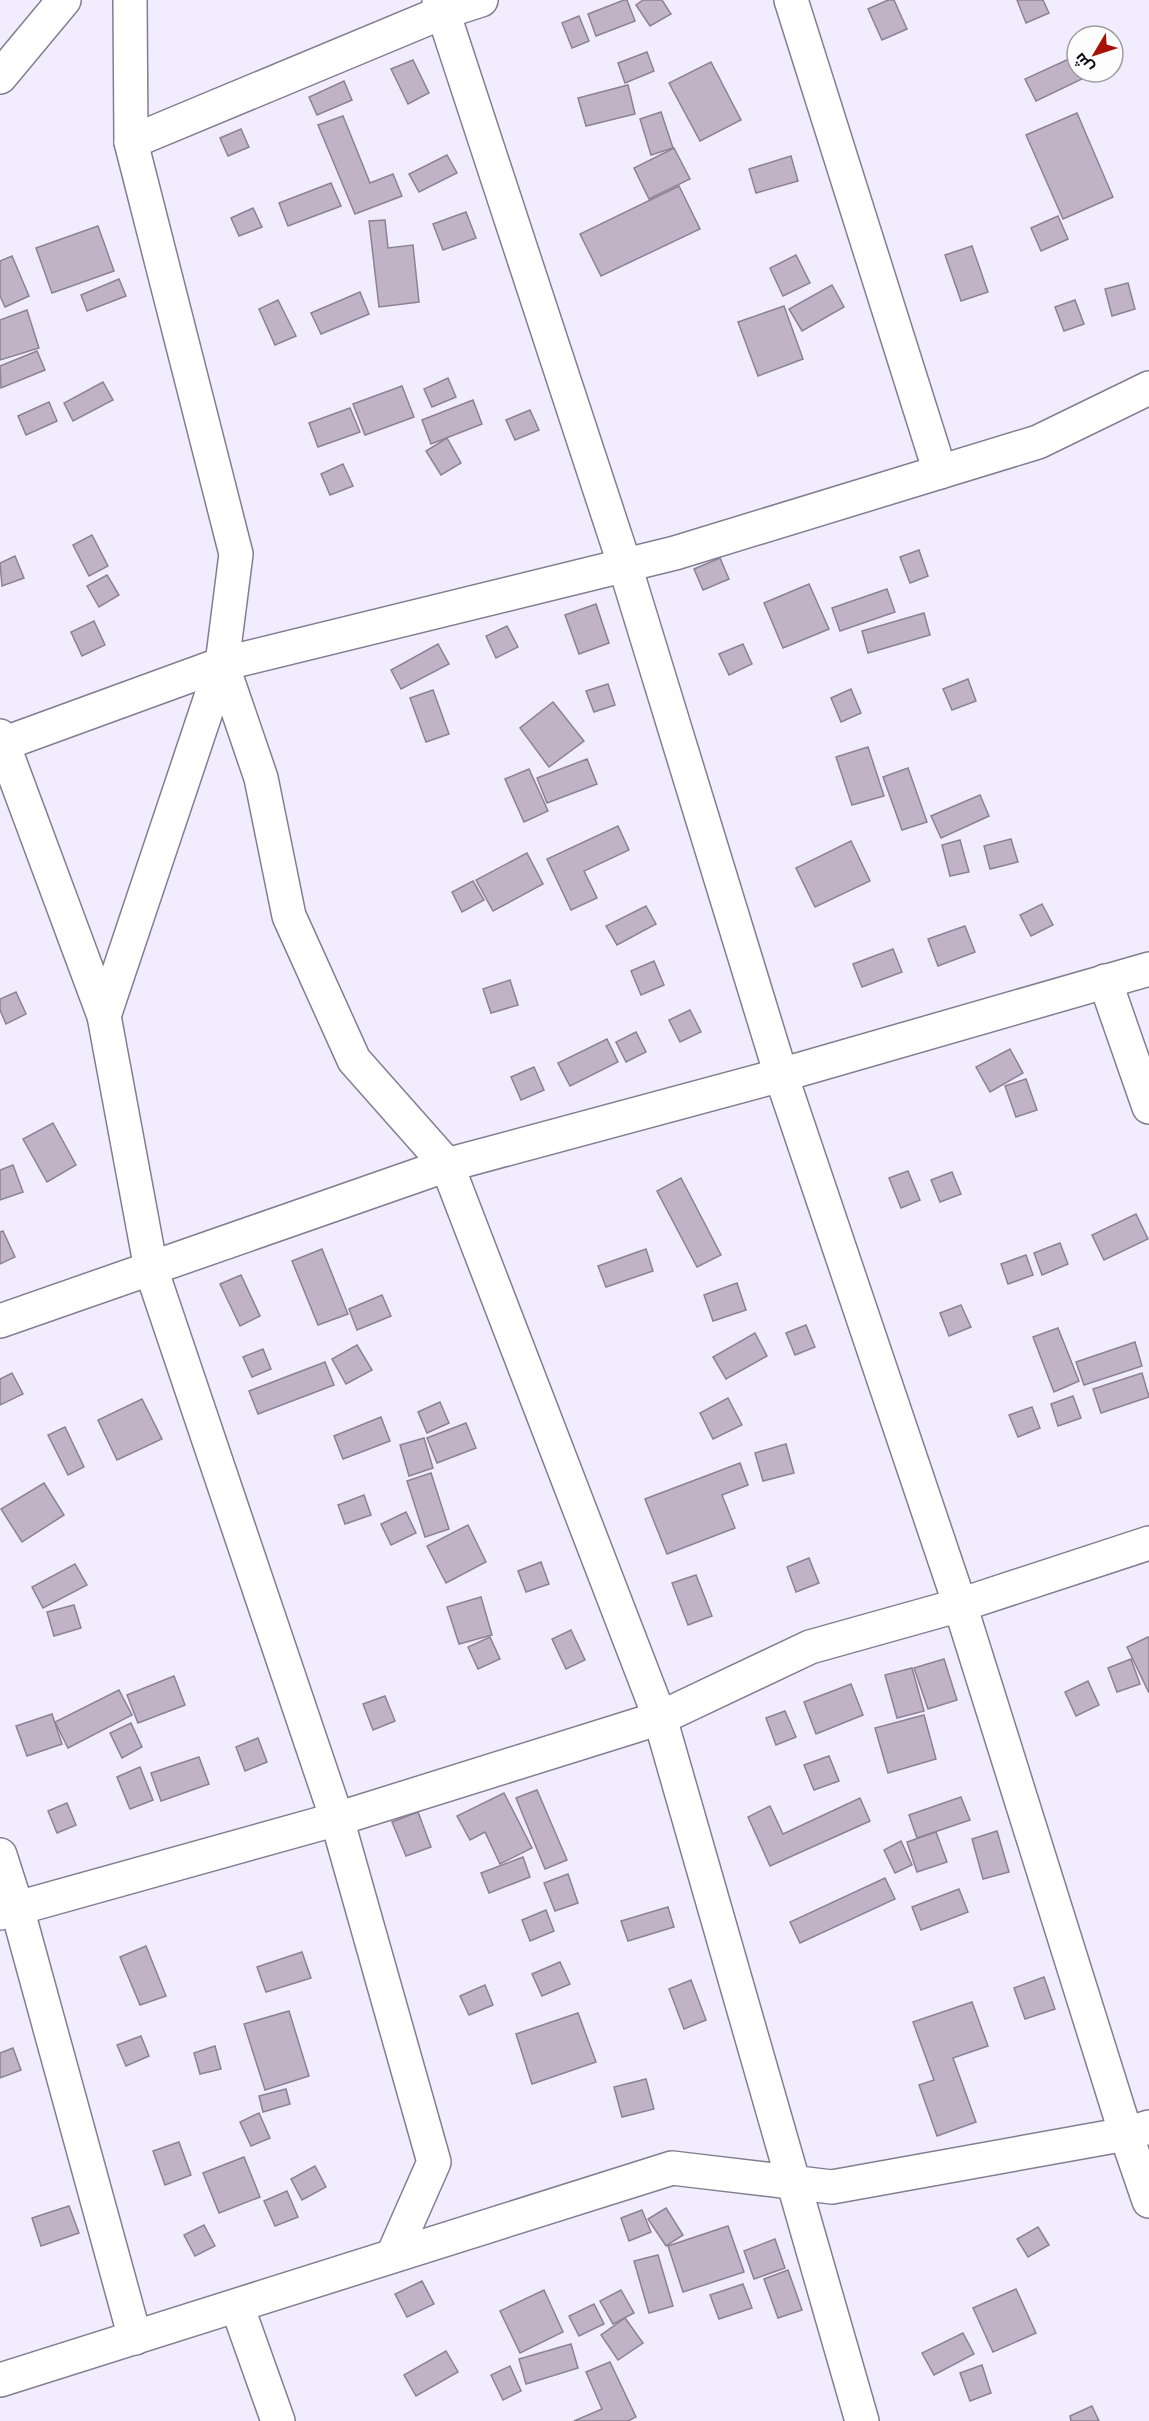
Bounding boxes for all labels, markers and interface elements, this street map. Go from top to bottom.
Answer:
north arrow [1065,24,1125,84]
text: ش [1069,49,1098,78]

